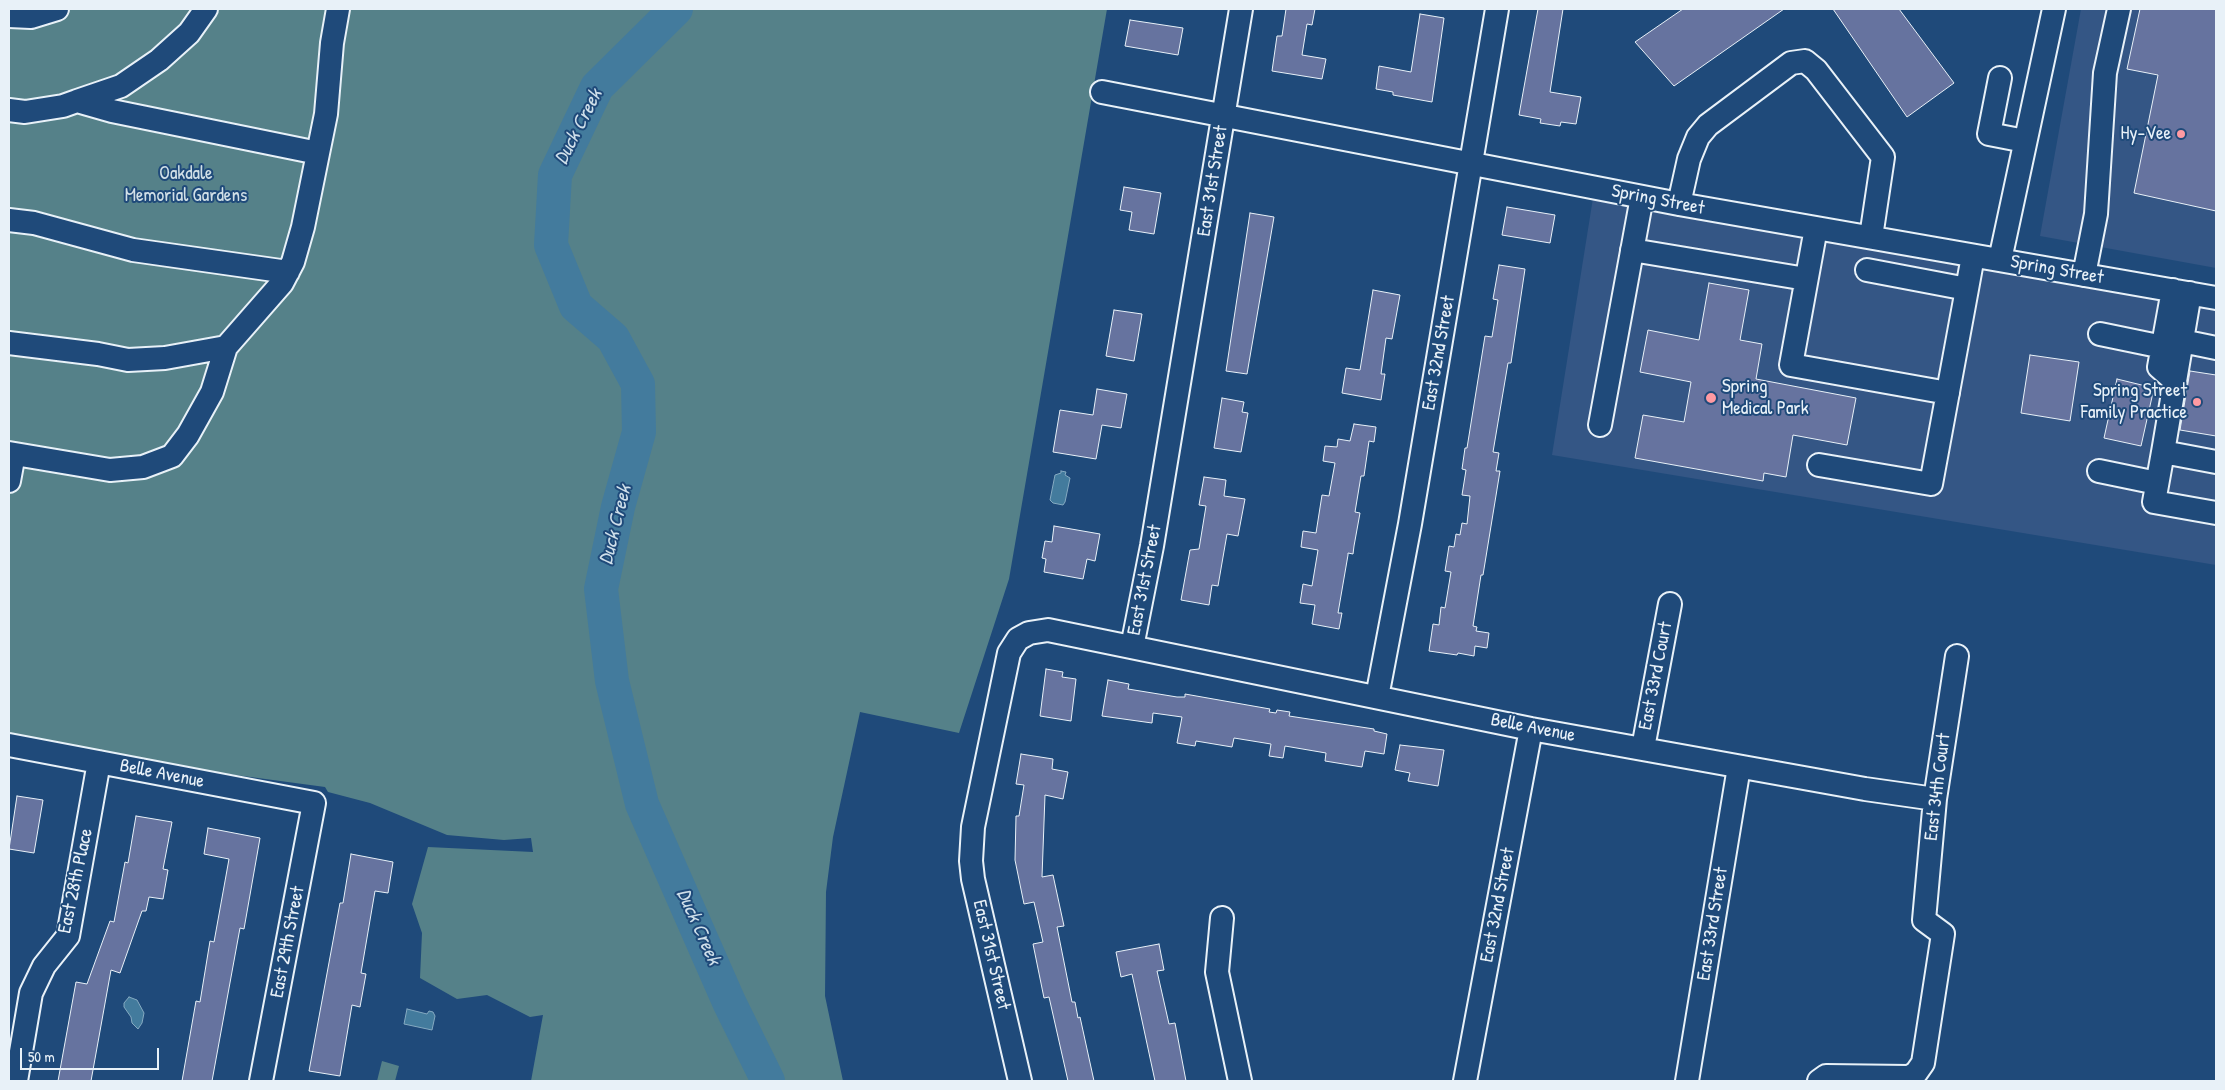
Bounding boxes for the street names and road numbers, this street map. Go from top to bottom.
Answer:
street label: East 31st Street [1193,124,1233,238]
street label: Spring Street [1610,180,1706,220]
street label: Spring Street [2009,251,2105,289]
street label: East 32nd Street [1418,294,1460,412]
street label: East 31st Street [1123,523,1167,637]
street label: East 33rd Court [1634,620,1678,732]
street label: Belle Avenue [1489,709,1577,747]
street label: East 34th Court [1920,732,1956,842]
street label: Belle Avenue [118,755,206,793]
street label: East 28th Place [54,826,98,936]
street label: East 32nd Street [1476,846,1520,964]
street label: East 33rd Street [1693,866,1733,982]
street label: East 29th Street [266,884,310,1000]
street label: East 31st Street [967,898,1015,1012]

